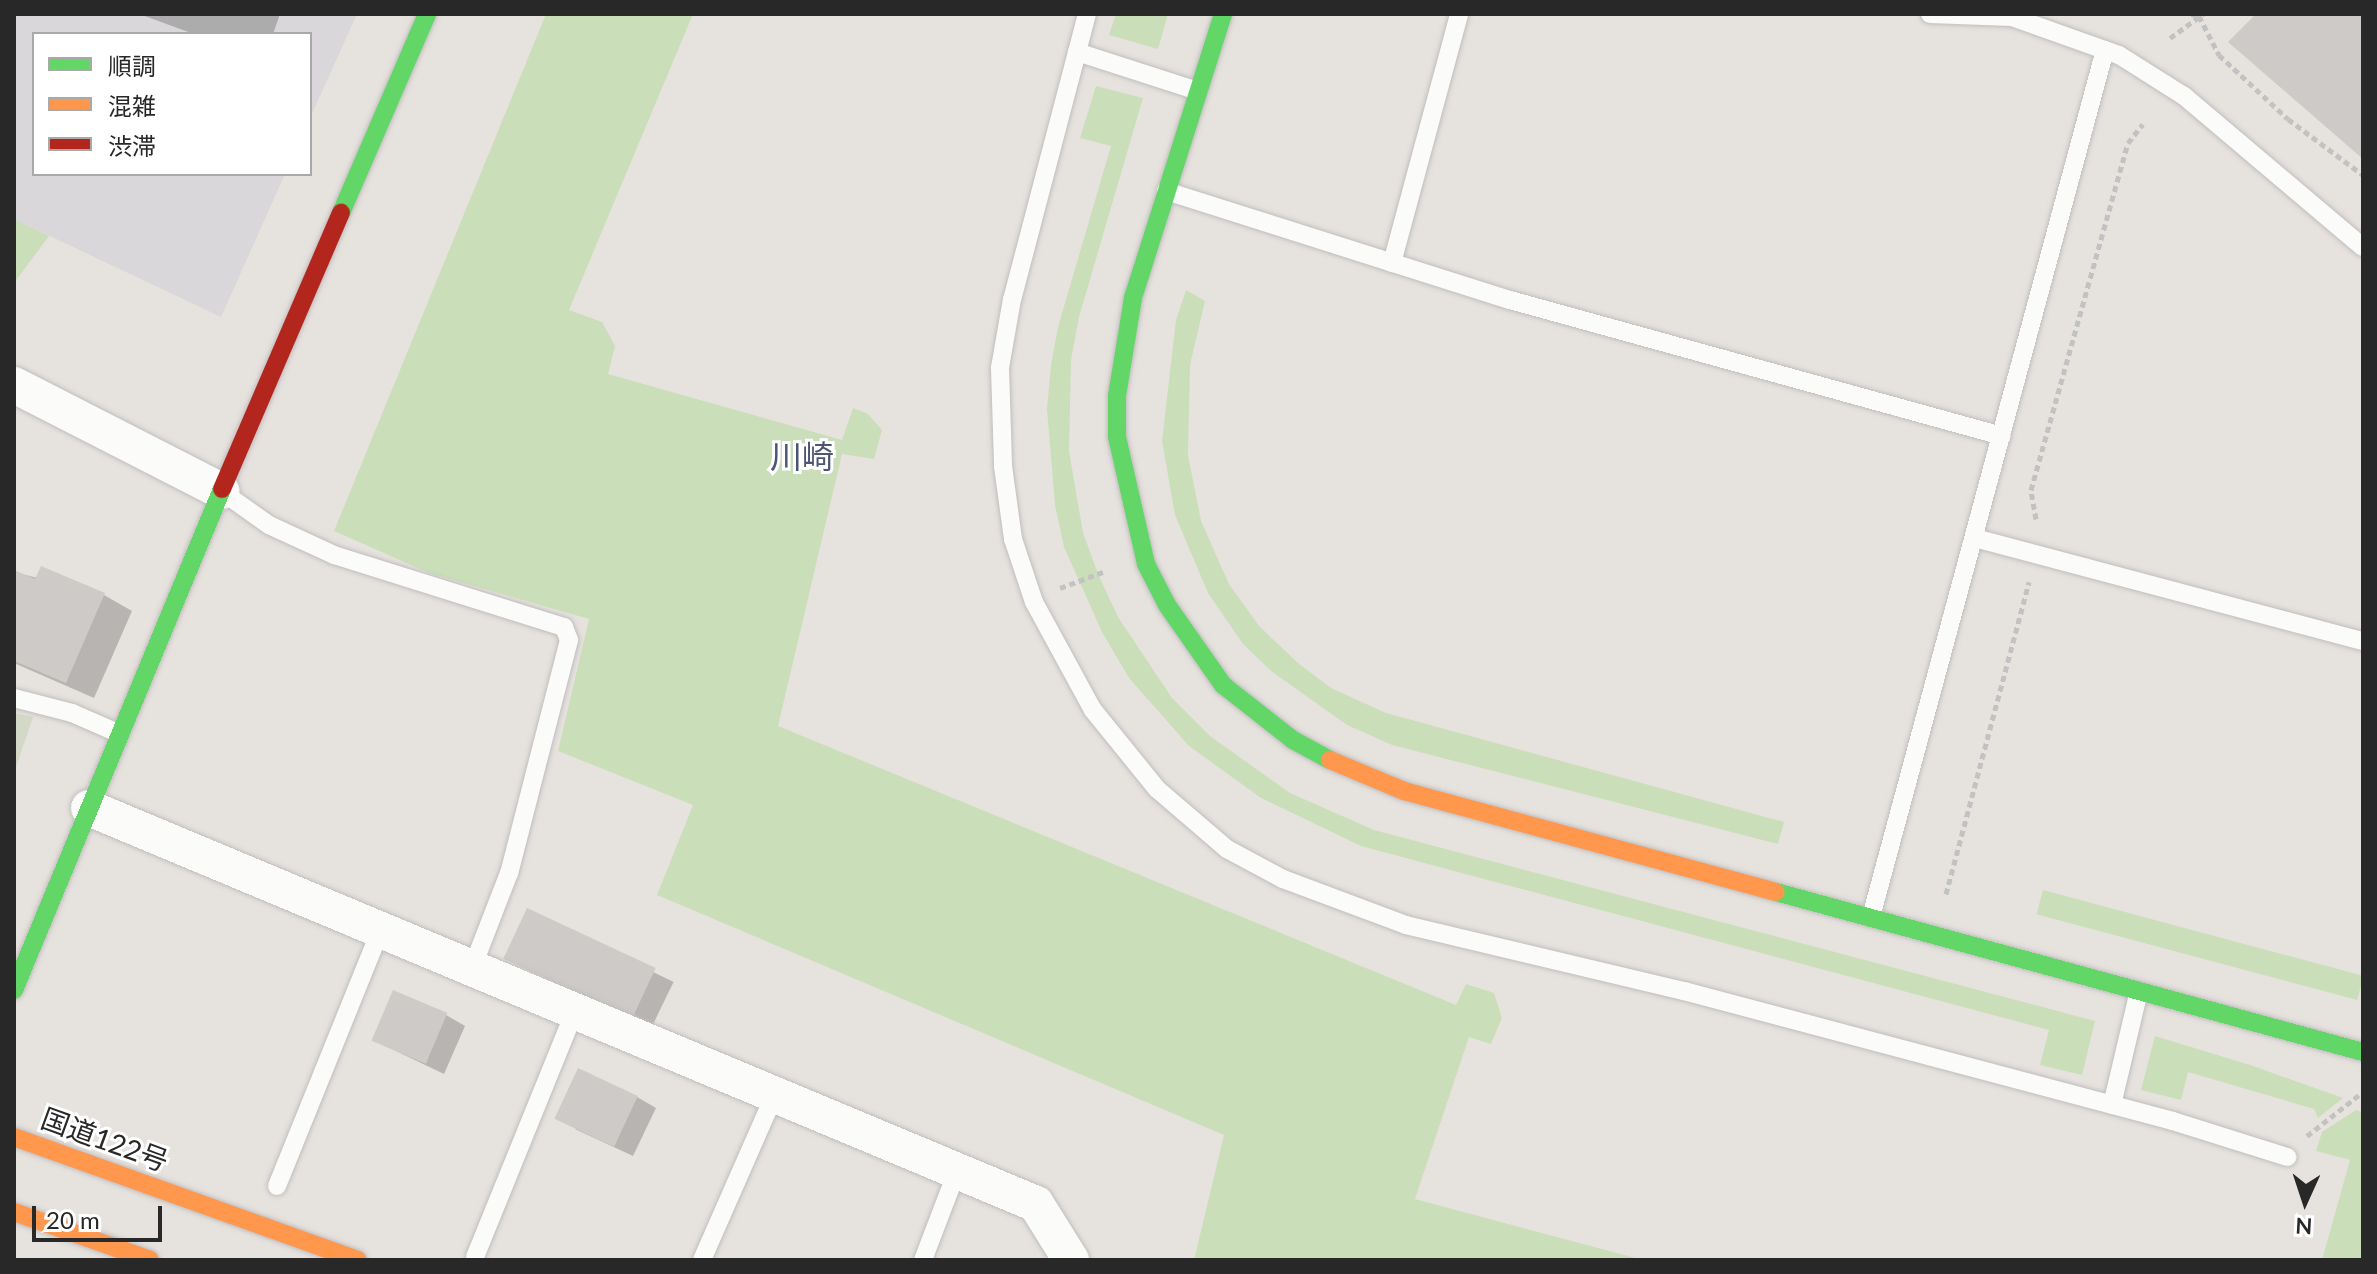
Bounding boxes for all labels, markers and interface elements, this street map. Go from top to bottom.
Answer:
legend [32,32,312,176]
text: 順調 [108,51,156,80]
text: 混雑 [108,91,156,120]
text: 渋滞 [108,131,156,160]
district label: 川崎 [770,437,834,475]
street label: 国道122号 [37,1101,173,1177]
north arrow [2265,1162,2345,1242]
scale bar [36,1190,166,1240]
text: 20 m [46,1205,100,1234]
text: N [2295,1213,2313,1240]

